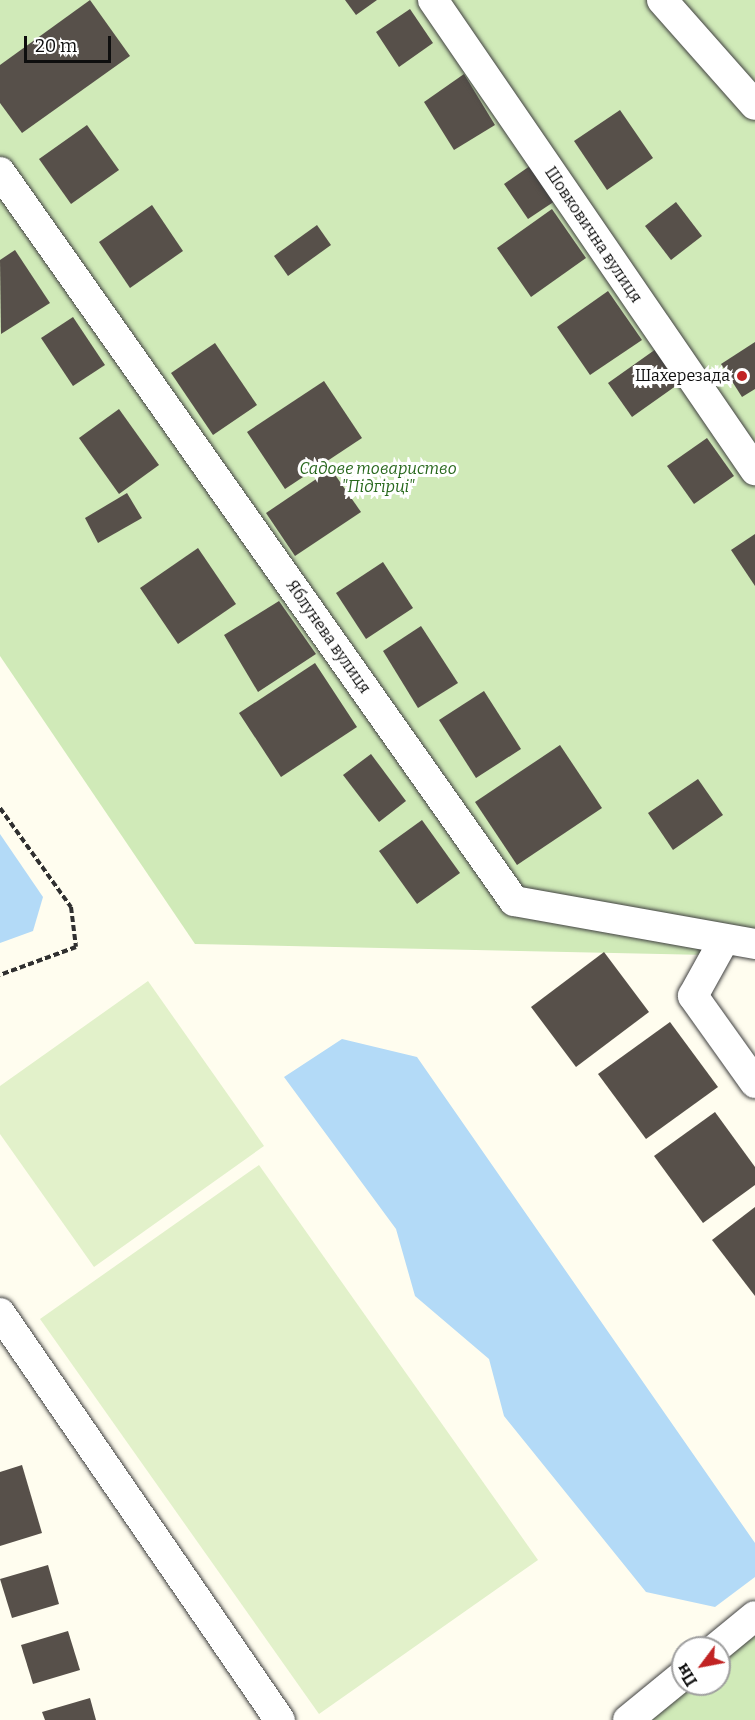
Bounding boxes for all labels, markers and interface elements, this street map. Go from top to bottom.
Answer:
scale bar [27,24,114,62]
text: 20 m [35,35,77,57]
street label: Шовковична вулиця [540,163,646,307]
place label: Шахерезада [635,366,730,386]
marker: Шахерезада [735,369,749,383]
park label: Садове товариство "Підгірці" [299,459,457,497]
street label: Яблунева вулиця [282,577,374,697]
north arrow [671,1636,731,1696]
text: Пн [673,1660,701,1690]

